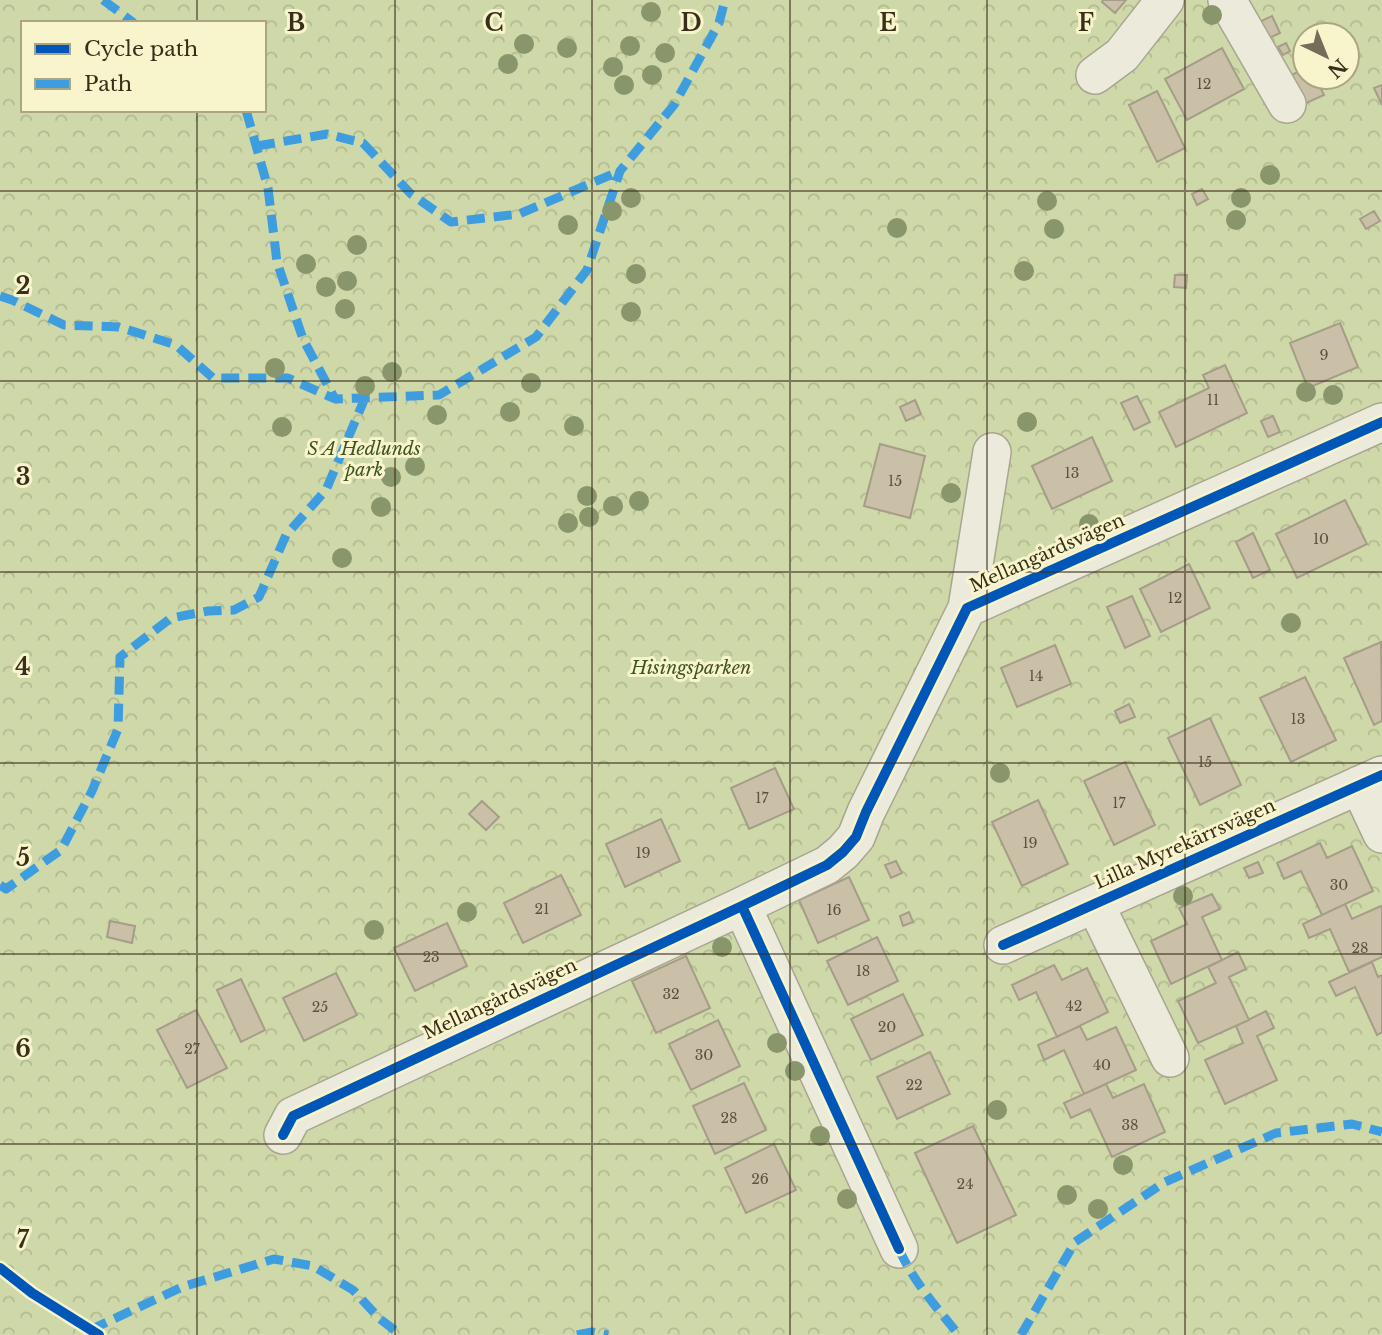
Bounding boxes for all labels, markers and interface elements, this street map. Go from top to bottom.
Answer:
text: B [287,9,305,37]
text: C [485,9,503,37]
text: D [680,9,702,37]
text: E [879,9,897,37]
text: F [1078,9,1094,37]
legend [21,21,266,112]
north arrow [1291,21,1361,91]
text: Cycle path [84,36,198,62]
text: N [1323,54,1352,83]
text: Path [84,71,132,97]
house number: 12 [1197,75,1211,93]
text: 2 [16,272,30,300]
house number: 9 [1319,346,1329,364]
house number: 11 [1207,391,1219,409]
park label: S A Hedlunds park [307,438,421,481]
text: 3 [16,463,30,491]
house number: 13 [1065,464,1079,482]
house number: 15 [888,472,902,490]
street label: Mellangårdsvägen [966,509,1128,597]
house number: 10 [1313,530,1329,548]
house number: 12 [1168,589,1182,607]
text: 4 [15,653,31,681]
park label: Hisingsparken [630,657,751,679]
house number: 14 [1029,667,1043,685]
house number: 13 [1291,710,1305,728]
house number: 15 [1198,753,1212,771]
house number: 17 [755,789,770,807]
street label: Lilla Myrekärrsvägen [1091,794,1279,894]
house number: 17 [1112,794,1127,812]
house number: 19 [1022,834,1038,852]
text: 5 [16,844,30,872]
house number: 19 [635,844,651,862]
house number: 30 [1330,876,1348,894]
house number: 21 [535,900,549,918]
house number: 16 [826,901,842,919]
house number: 28 [1351,939,1369,957]
house number: 23 [422,948,440,966]
street label: Mellangårdsvägen [420,954,580,1044]
house number: 18 [856,962,870,980]
house number: 32 [662,985,680,1003]
house number: 42 [1066,997,1082,1015]
house number: 25 [312,998,328,1016]
house number: 20 [878,1018,896,1036]
text: 6 [15,1035,31,1063]
house number: 27 [184,1040,201,1058]
house number: 30 [695,1046,713,1064]
house number: 40 [1093,1056,1111,1074]
house number: 22 [905,1076,923,1094]
house number: 28 [720,1109,738,1127]
house number: 38 [1121,1116,1139,1134]
house number: 26 [751,1170,769,1188]
house number: 24 [957,1175,973,1193]
text: 7 [17,1226,30,1254]

